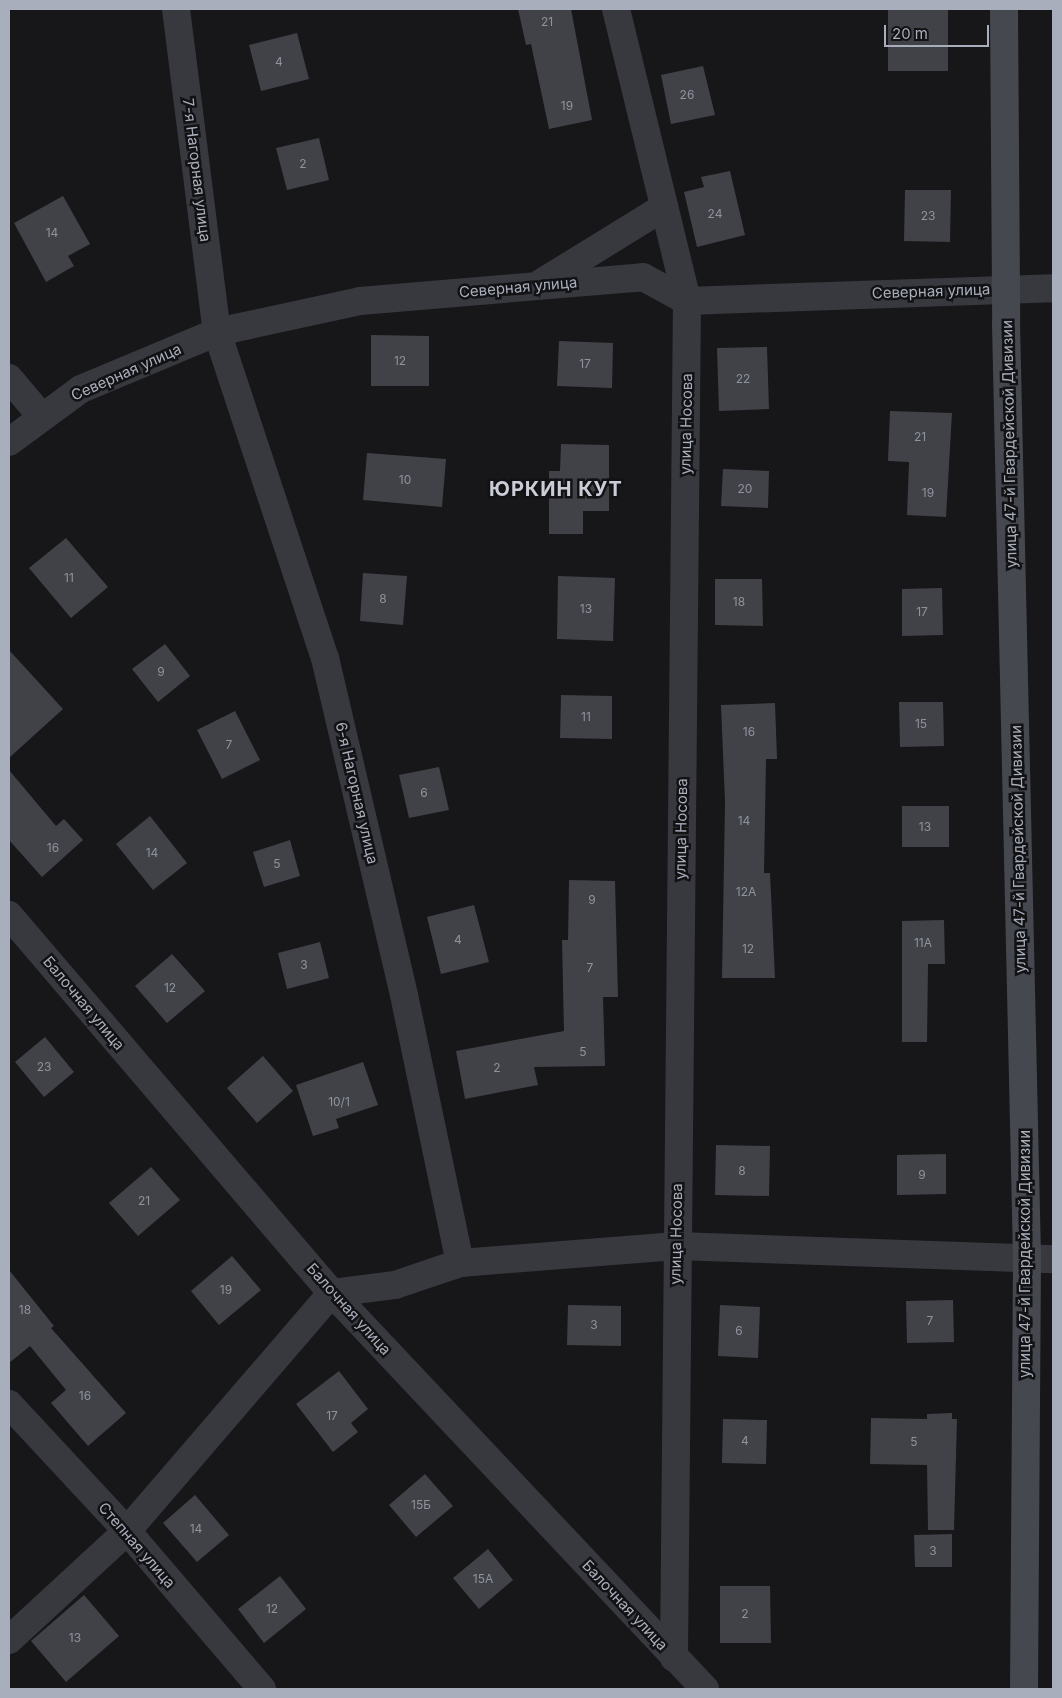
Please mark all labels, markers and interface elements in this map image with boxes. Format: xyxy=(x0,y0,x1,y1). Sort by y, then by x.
house number: 21 xyxy=(541,15,553,29)
scale bar xyxy=(887,15,992,47)
text: 20 m xyxy=(892,24,928,43)
house number: 4 xyxy=(275,55,283,69)
house number: 26 xyxy=(680,88,694,102)
street label: 7-я Нагорная улица xyxy=(179,97,215,243)
house number: 19 xyxy=(561,99,573,113)
house number: 2 xyxy=(299,157,307,171)
house number: 24 xyxy=(708,207,722,221)
house number: 23 xyxy=(921,209,935,223)
house number: 14 xyxy=(46,226,58,240)
street label: Северная улица xyxy=(458,273,578,301)
street label: Северная улица xyxy=(871,280,991,302)
street label: улица 47-й Гвардейской Дивизии xyxy=(998,320,1020,568)
street label: Северная улица xyxy=(68,340,184,404)
house number: 12 xyxy=(394,354,406,368)
house number: 17 xyxy=(579,357,591,371)
house number: 22 xyxy=(736,372,750,386)
street label: улица Носова xyxy=(676,373,696,475)
house number: 21 xyxy=(914,430,926,444)
house number: 10 xyxy=(399,473,411,487)
district label: ЮРКИН КУТ xyxy=(488,477,624,501)
house number: 20 xyxy=(738,482,752,496)
house number: 19 xyxy=(922,486,934,500)
house number: 11 xyxy=(64,571,74,585)
house number: 8 xyxy=(379,592,387,606)
house number: 18 xyxy=(733,595,745,609)
house number: 13 xyxy=(580,602,592,616)
house number: 17 xyxy=(916,605,928,619)
house number: 9 xyxy=(157,665,165,679)
house number: 11 xyxy=(581,710,591,724)
house number: 15 xyxy=(915,717,927,731)
street label: 6-я Нагорная улица xyxy=(332,720,382,866)
house number: 16 xyxy=(743,725,755,739)
street label: улица 47-й Гвардейской Дивизии xyxy=(1007,725,1029,973)
house number: 7 xyxy=(226,738,232,752)
street label: улица Носова xyxy=(671,778,691,880)
house number: 6 xyxy=(420,786,428,800)
house number: 14 xyxy=(738,814,750,828)
house number: 13 xyxy=(919,820,931,834)
house number: 16 xyxy=(47,841,59,855)
house number: 14 xyxy=(146,846,158,860)
house number: 5 xyxy=(273,857,281,871)
house number: 12А xyxy=(736,885,756,899)
house number: 9 xyxy=(588,893,596,907)
house number: 4 xyxy=(454,933,462,947)
house number: 11А xyxy=(914,936,932,950)
house number: 12 xyxy=(742,942,754,956)
street label: Балочная улица xyxy=(40,952,128,1054)
house number: 3 xyxy=(300,958,308,972)
house number: 7 xyxy=(587,961,593,975)
house number: 12 xyxy=(164,981,176,995)
house number: 5 xyxy=(579,1045,587,1059)
house number: 23 xyxy=(37,1060,51,1074)
house number: 2 xyxy=(493,1061,501,1075)
house number: 10/1 xyxy=(328,1095,350,1109)
street label: улица 47-й Гвардейской Дивизии xyxy=(1016,1130,1034,1378)
house number: 8 xyxy=(738,1164,746,1178)
house number: 9 xyxy=(918,1168,926,1182)
street label: улица Носова xyxy=(666,1183,686,1285)
house number: 21 xyxy=(138,1194,150,1208)
street label: Балочная улица xyxy=(303,1260,395,1358)
house number: 19 xyxy=(220,1283,232,1297)
house number: 18 xyxy=(19,1303,31,1317)
house number: 7 xyxy=(927,1314,933,1328)
house number: 3 xyxy=(590,1318,598,1332)
house number: 6 xyxy=(735,1324,743,1338)
house number: 16 xyxy=(79,1389,91,1403)
house number: 17 xyxy=(326,1409,338,1423)
house number: 4 xyxy=(741,1434,749,1448)
house number: 5 xyxy=(910,1435,918,1449)
street label: Степная улица xyxy=(95,1498,179,1592)
house number: 15Б xyxy=(411,1498,431,1512)
house number: 14 xyxy=(190,1522,202,1536)
house number: 3 xyxy=(929,1544,937,1558)
street label: Балочная улица xyxy=(579,1556,671,1654)
house number: 15А xyxy=(473,1572,493,1586)
house number: 12 xyxy=(266,1602,278,1616)
house number: 2 xyxy=(741,1607,749,1621)
house number: 13 xyxy=(69,1631,81,1645)

